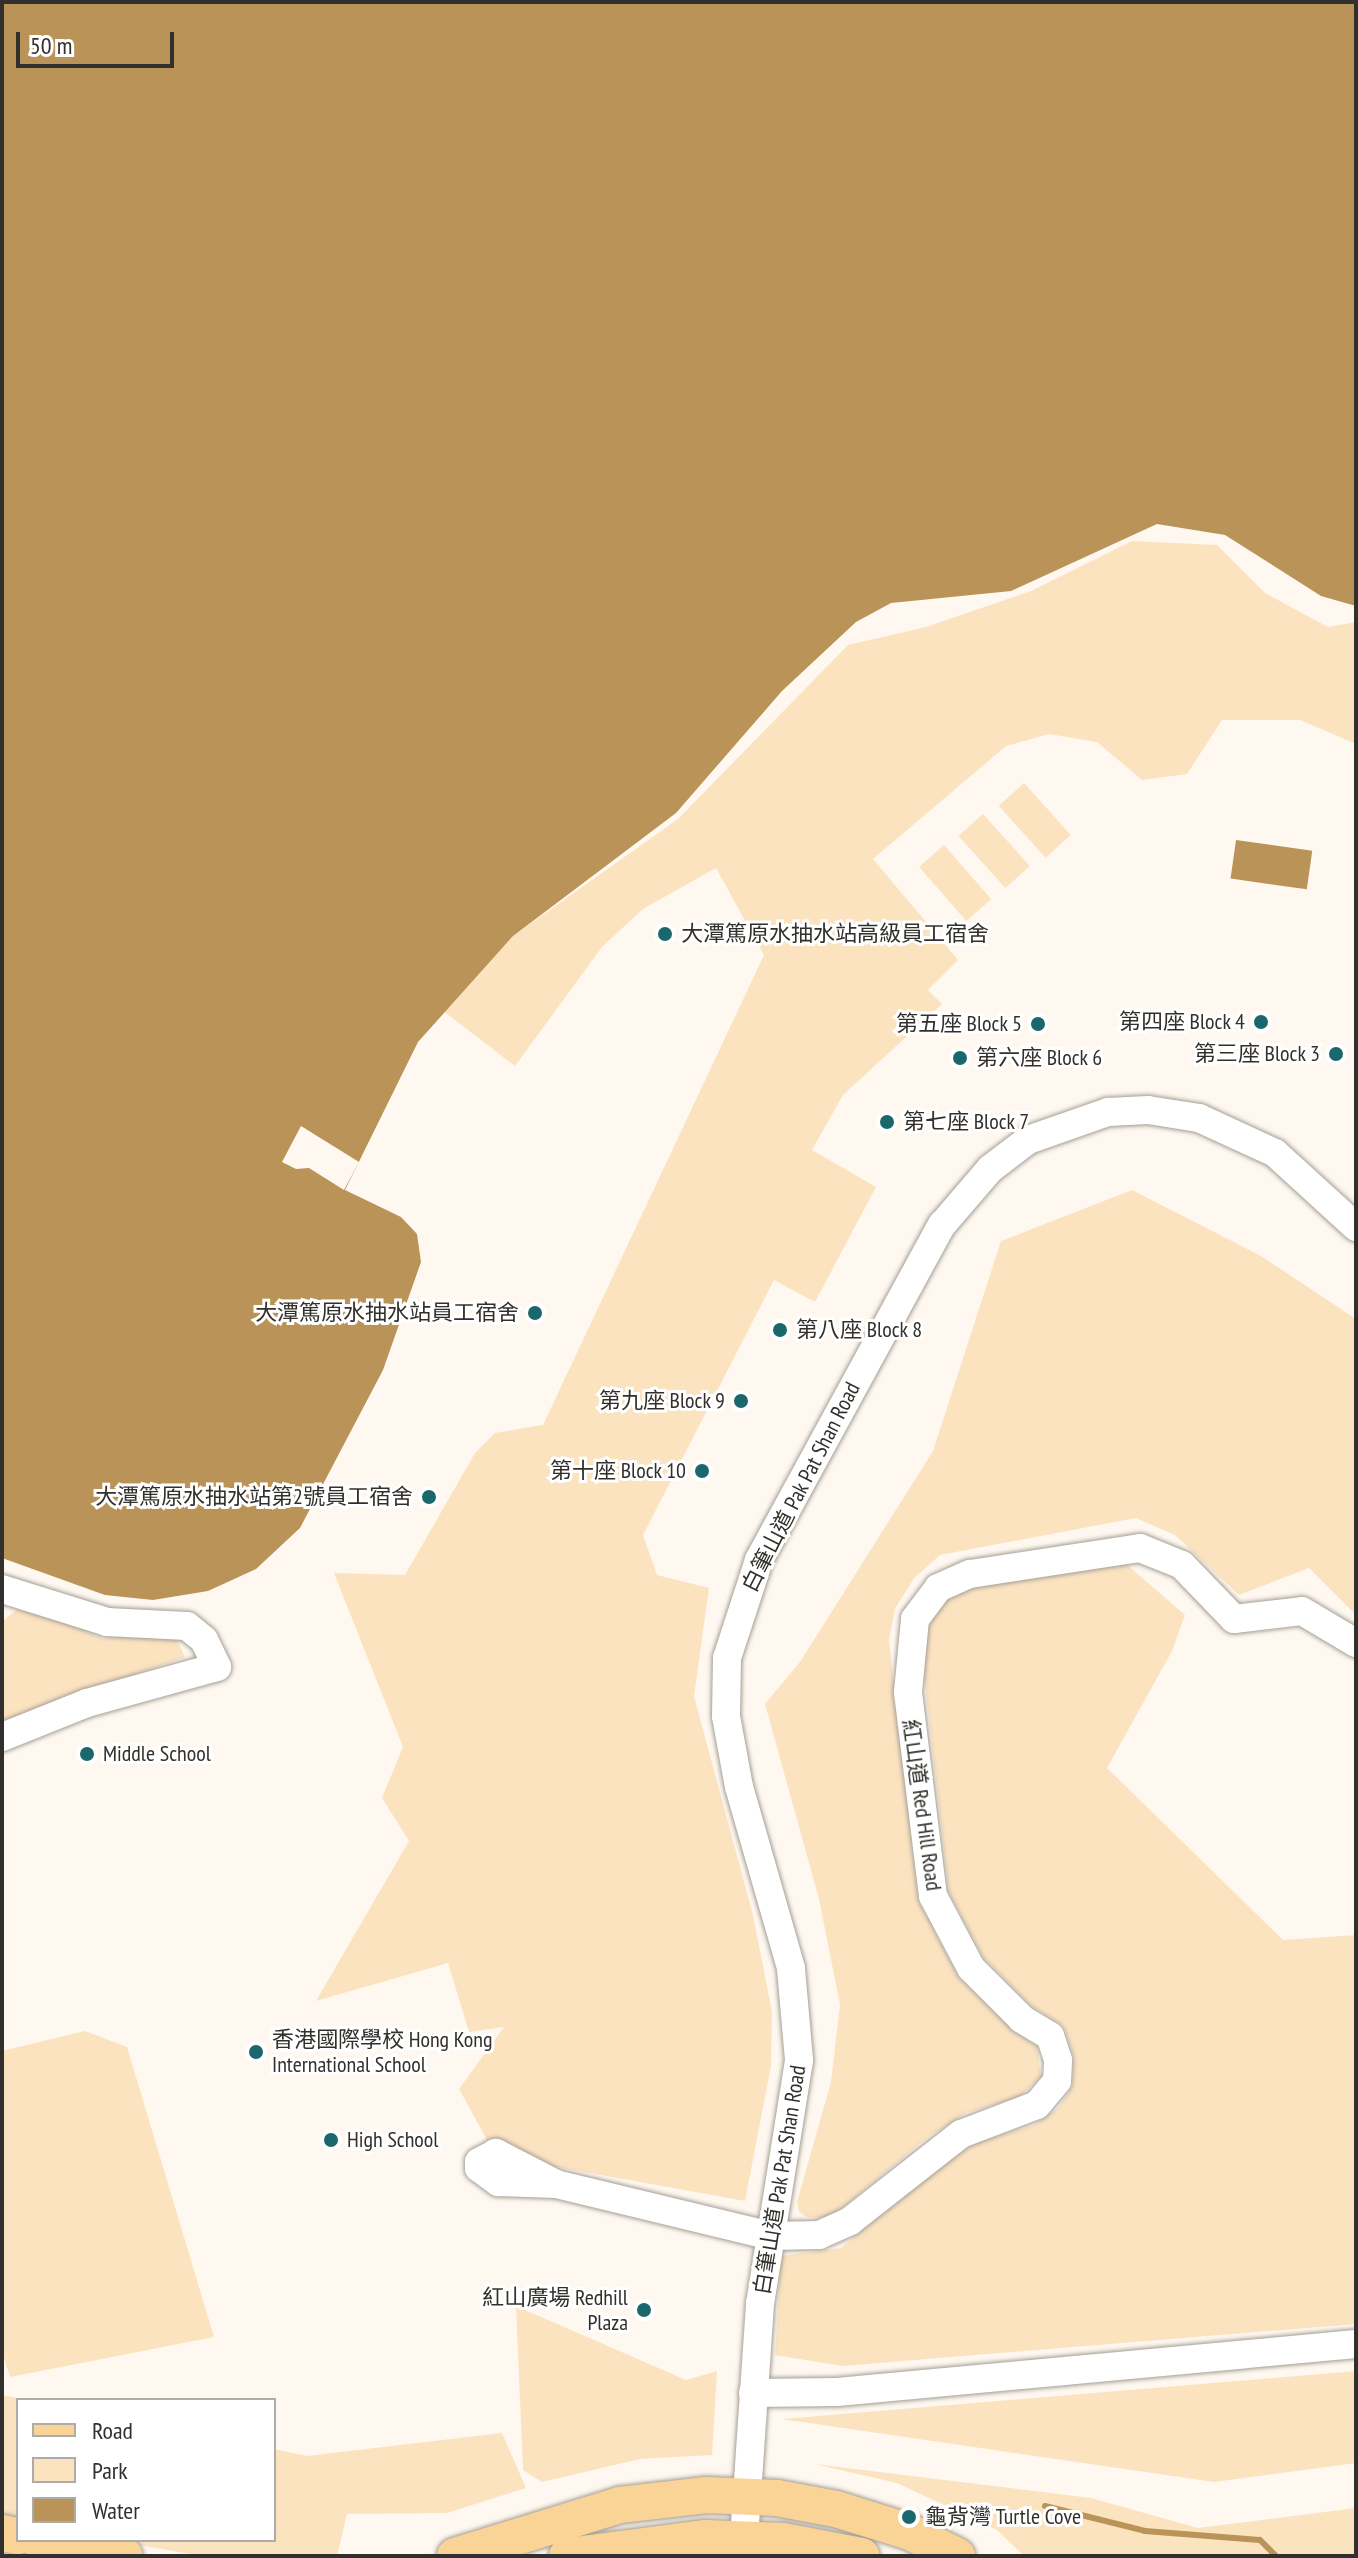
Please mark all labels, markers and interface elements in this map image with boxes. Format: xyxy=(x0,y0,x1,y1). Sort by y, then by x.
scale bar xyxy=(20,16,178,66)
text: 50 m xyxy=(30,30,72,61)
place label: 大潭篤原水抽水站高級員工宿舍 xyxy=(681,921,989,947)
marker: 大潭篤原水抽水站高級員工宿舍 xyxy=(656,925,674,943)
place label: 第四座 Block 4 xyxy=(1118,1009,1245,1035)
place label: 第五座 Block 5 xyxy=(895,1011,1022,1037)
marker: 第四座 Block 4 xyxy=(1252,1013,1270,1031)
marker: 第五座 Block 5 xyxy=(1029,1015,1047,1033)
place label: 第三座 Block 3 xyxy=(1193,1041,1320,1067)
place label: 第六座 Block 6 xyxy=(976,1045,1103,1071)
marker: 第三座 Block 3 xyxy=(1327,1045,1345,1063)
marker: 第六座 Block 6 xyxy=(951,1049,969,1067)
place label: 第七座 Block 7 xyxy=(903,1109,1030,1135)
marker: 第七座 Block 7 xyxy=(878,1113,896,1131)
place label: 大潭篤原水抽水站員工宿舍 xyxy=(255,1300,519,1326)
marker: 大潭篤原水抽水站員工宿舍 xyxy=(526,1304,544,1322)
place label: 第八座 Block 8 xyxy=(796,1317,923,1343)
marker: 第八座 Block 8 xyxy=(771,1321,789,1339)
street label: 白筆山道 Pak Pat Shan Road xyxy=(736,1377,866,1597)
place label: 第九座 Block 9 xyxy=(598,1388,725,1414)
marker: 第九座 Block 9 xyxy=(732,1392,750,1410)
place label: 第十座 Block 10 xyxy=(550,1458,686,1484)
marker: 第十座 Block 10 xyxy=(693,1462,711,1480)
place label: 大潭篤原水抽水站第2號員工宿舍 xyxy=(95,1484,413,1510)
marker: 大潭篤原水抽水站第2號員工宿舍 xyxy=(420,1488,438,1506)
street label: 紅山道 Red Hill Road xyxy=(897,1718,947,1892)
place label: Middle School xyxy=(103,1741,211,1767)
marker: Middle School xyxy=(78,1745,96,1763)
place label: 香港國際學校 Hong Kong International School xyxy=(272,2026,492,2078)
marker: 香港國際學校 Hong Kong International School xyxy=(247,2043,265,2061)
street label: 白筆山道 Pak Pat Shan Road xyxy=(749,2063,811,2297)
place label: High School xyxy=(347,2127,438,2153)
marker: High School xyxy=(322,2131,340,2149)
place label: 紅山廣場 Redhill Plaza xyxy=(482,2284,628,2336)
marker: 紅山廣場 Redhill Plaza xyxy=(635,2301,653,2319)
legend xyxy=(16,2398,276,2542)
text: Road xyxy=(92,2415,133,2446)
text: Park xyxy=(92,2455,128,2486)
text: Water xyxy=(92,2495,140,2526)
place label: 龜背灣 Turtle Cove xyxy=(925,2504,1081,2530)
marker: 龜背灣 Turtle Cove xyxy=(900,2508,918,2526)

